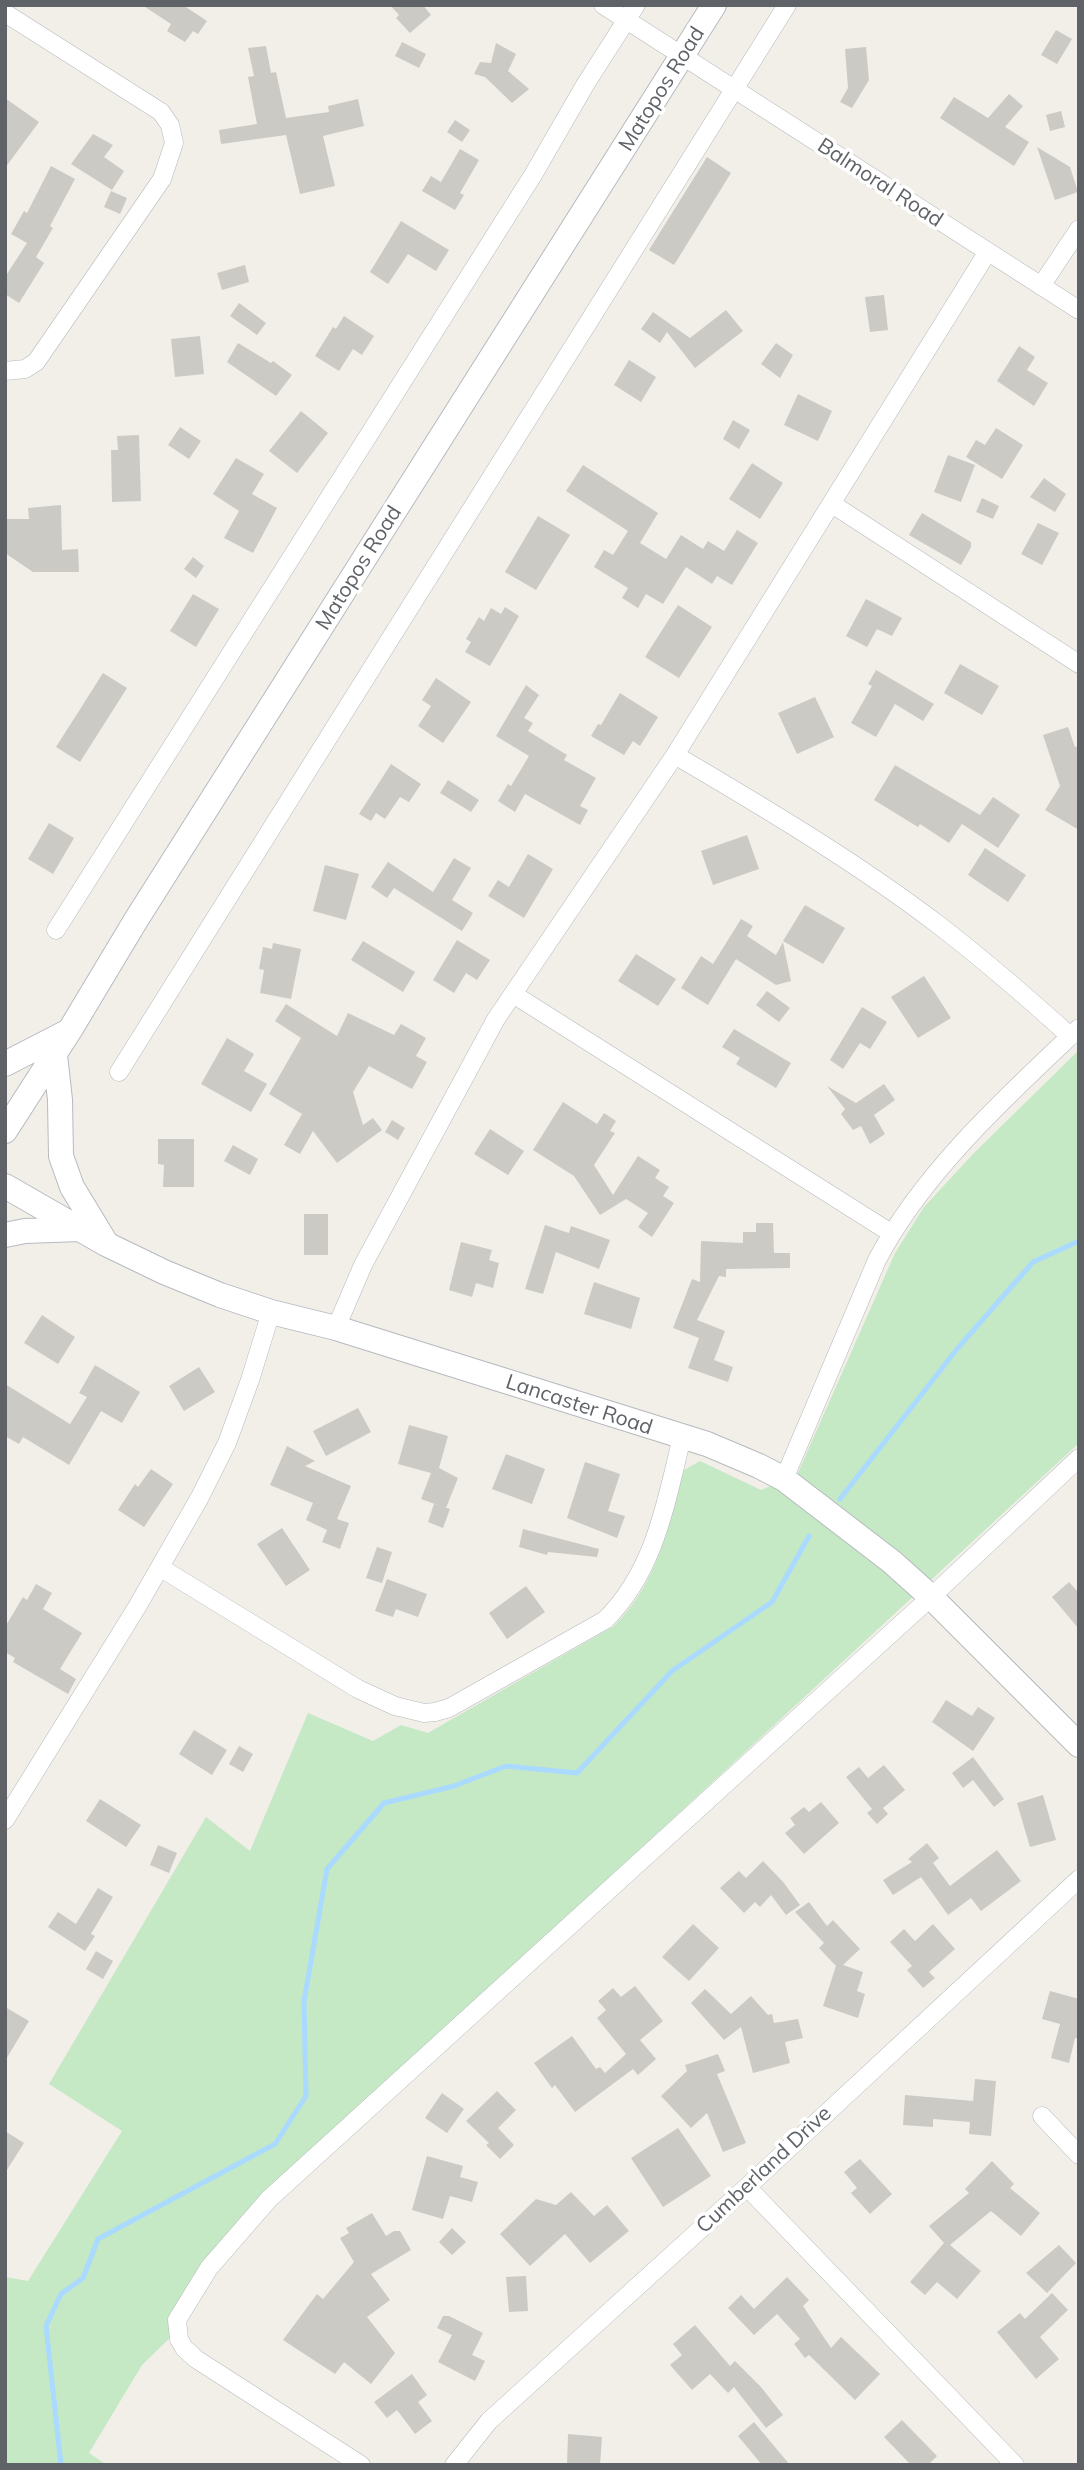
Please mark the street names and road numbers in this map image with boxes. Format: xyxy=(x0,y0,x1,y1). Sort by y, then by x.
street label: Matopos Road xyxy=(614,22,710,156)
street label: Balmoral Road xyxy=(813,133,947,233)
street label: Matopos Road xyxy=(311,501,407,635)
street label: Lancaster Road xyxy=(502,1369,656,1441)
street label: Cumberland Drive xyxy=(691,2101,837,2239)

